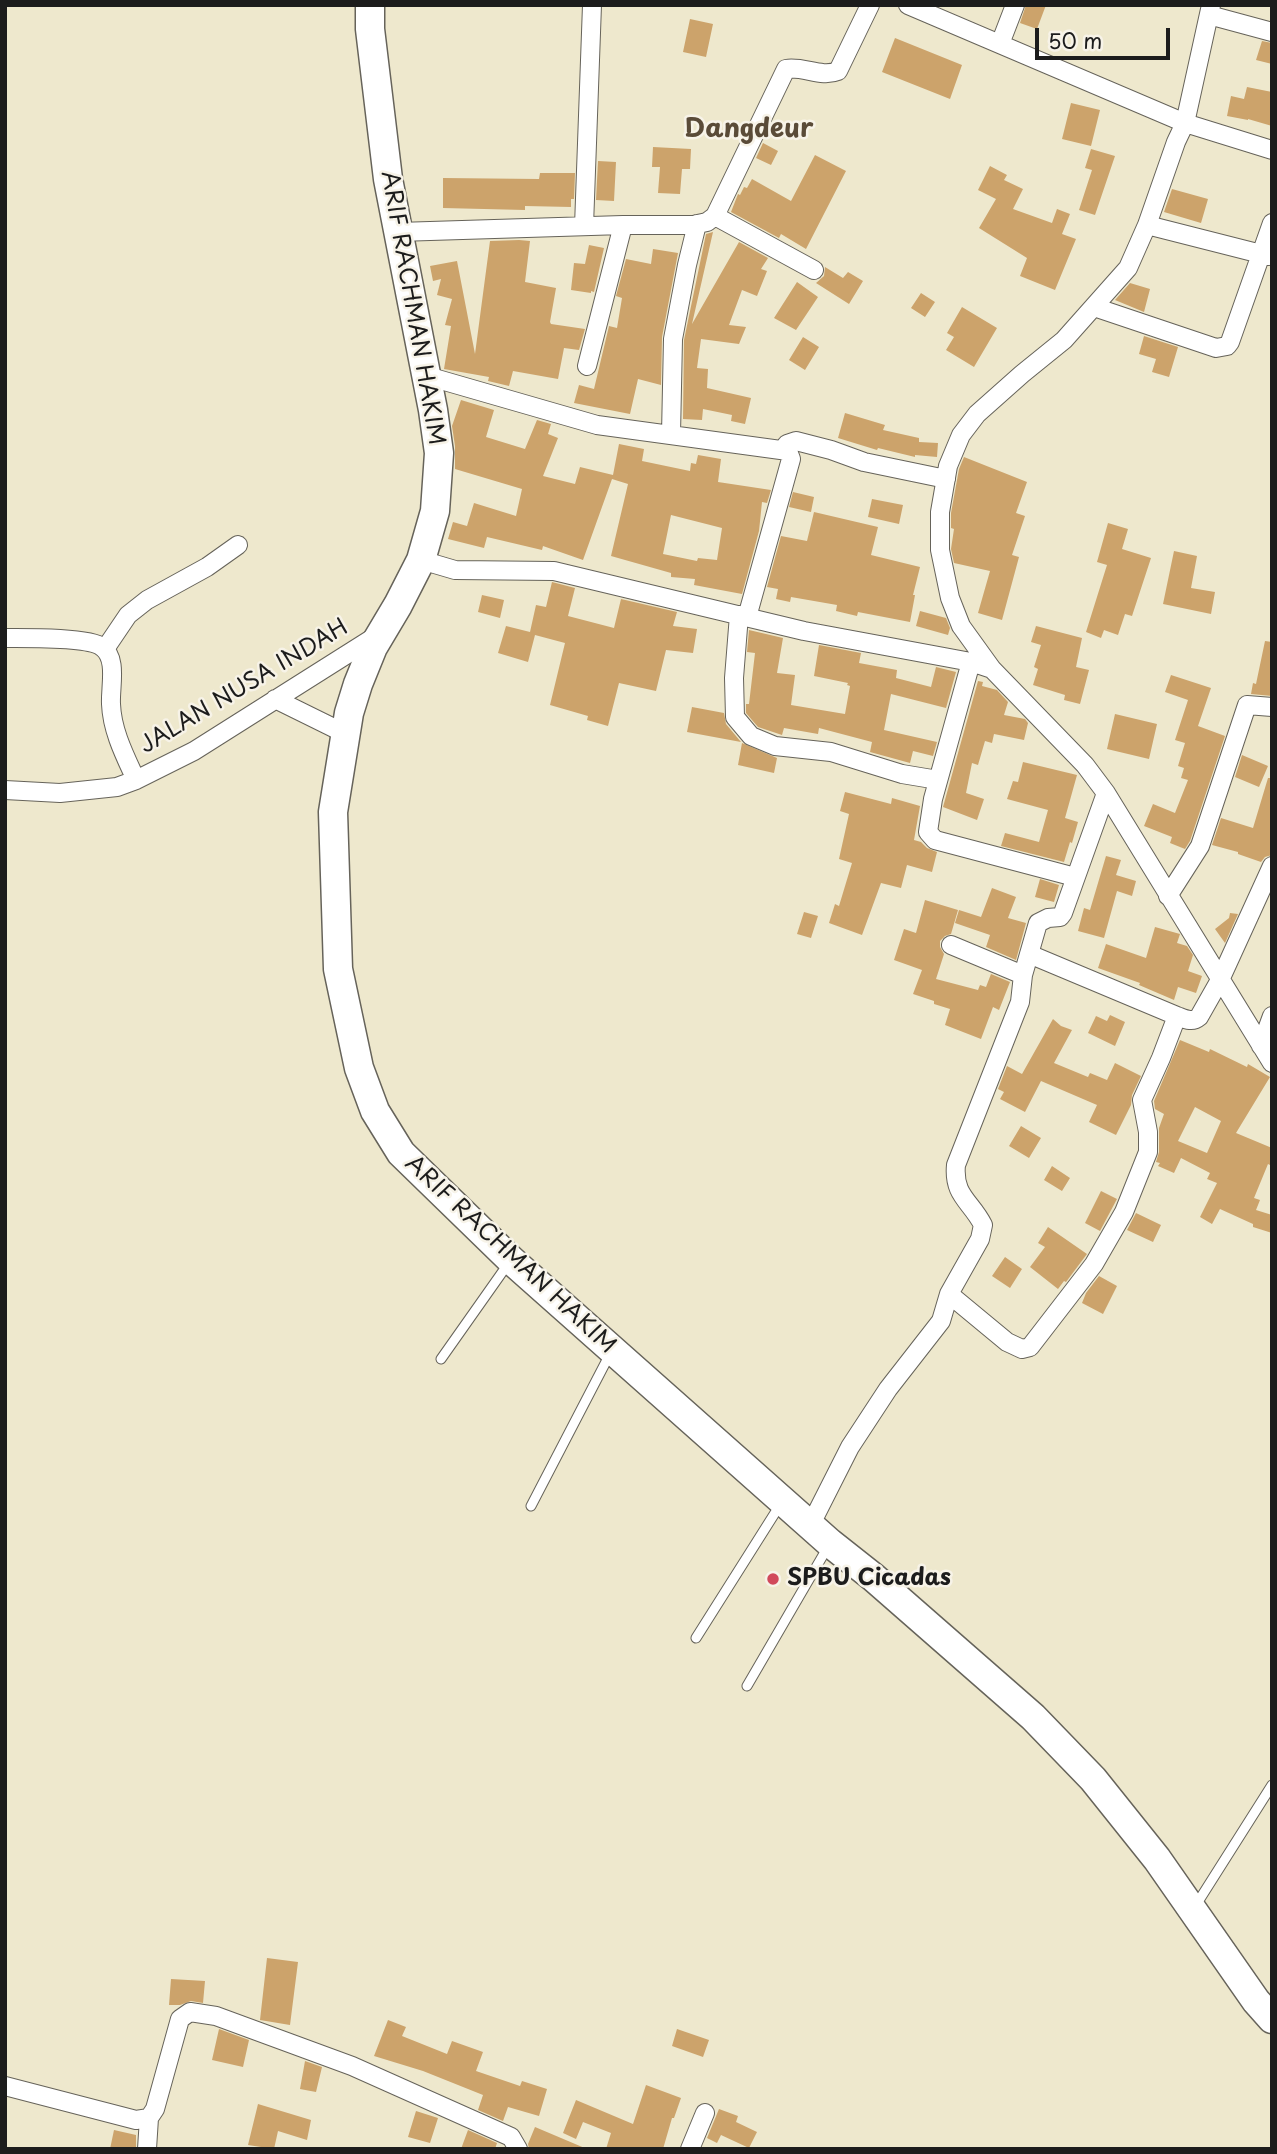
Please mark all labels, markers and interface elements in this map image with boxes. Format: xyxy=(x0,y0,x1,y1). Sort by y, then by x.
scale bar xyxy=(1039,14,1174,58)
text: 50 m xyxy=(1048,24,1102,56)
district label: Dangdeur xyxy=(685,114,813,146)
street label: ARIF RACHMAN HAKIM xyxy=(374,169,450,447)
street label: JALAN NUSA INDAH xyxy=(135,614,353,760)
street label: ARIF RACHMAN HAKIM xyxy=(399,1150,621,1360)
place label: SPBU Cicadas xyxy=(787,1565,951,1593)
marker: SPBU Cicadas xyxy=(765,1571,781,1587)

